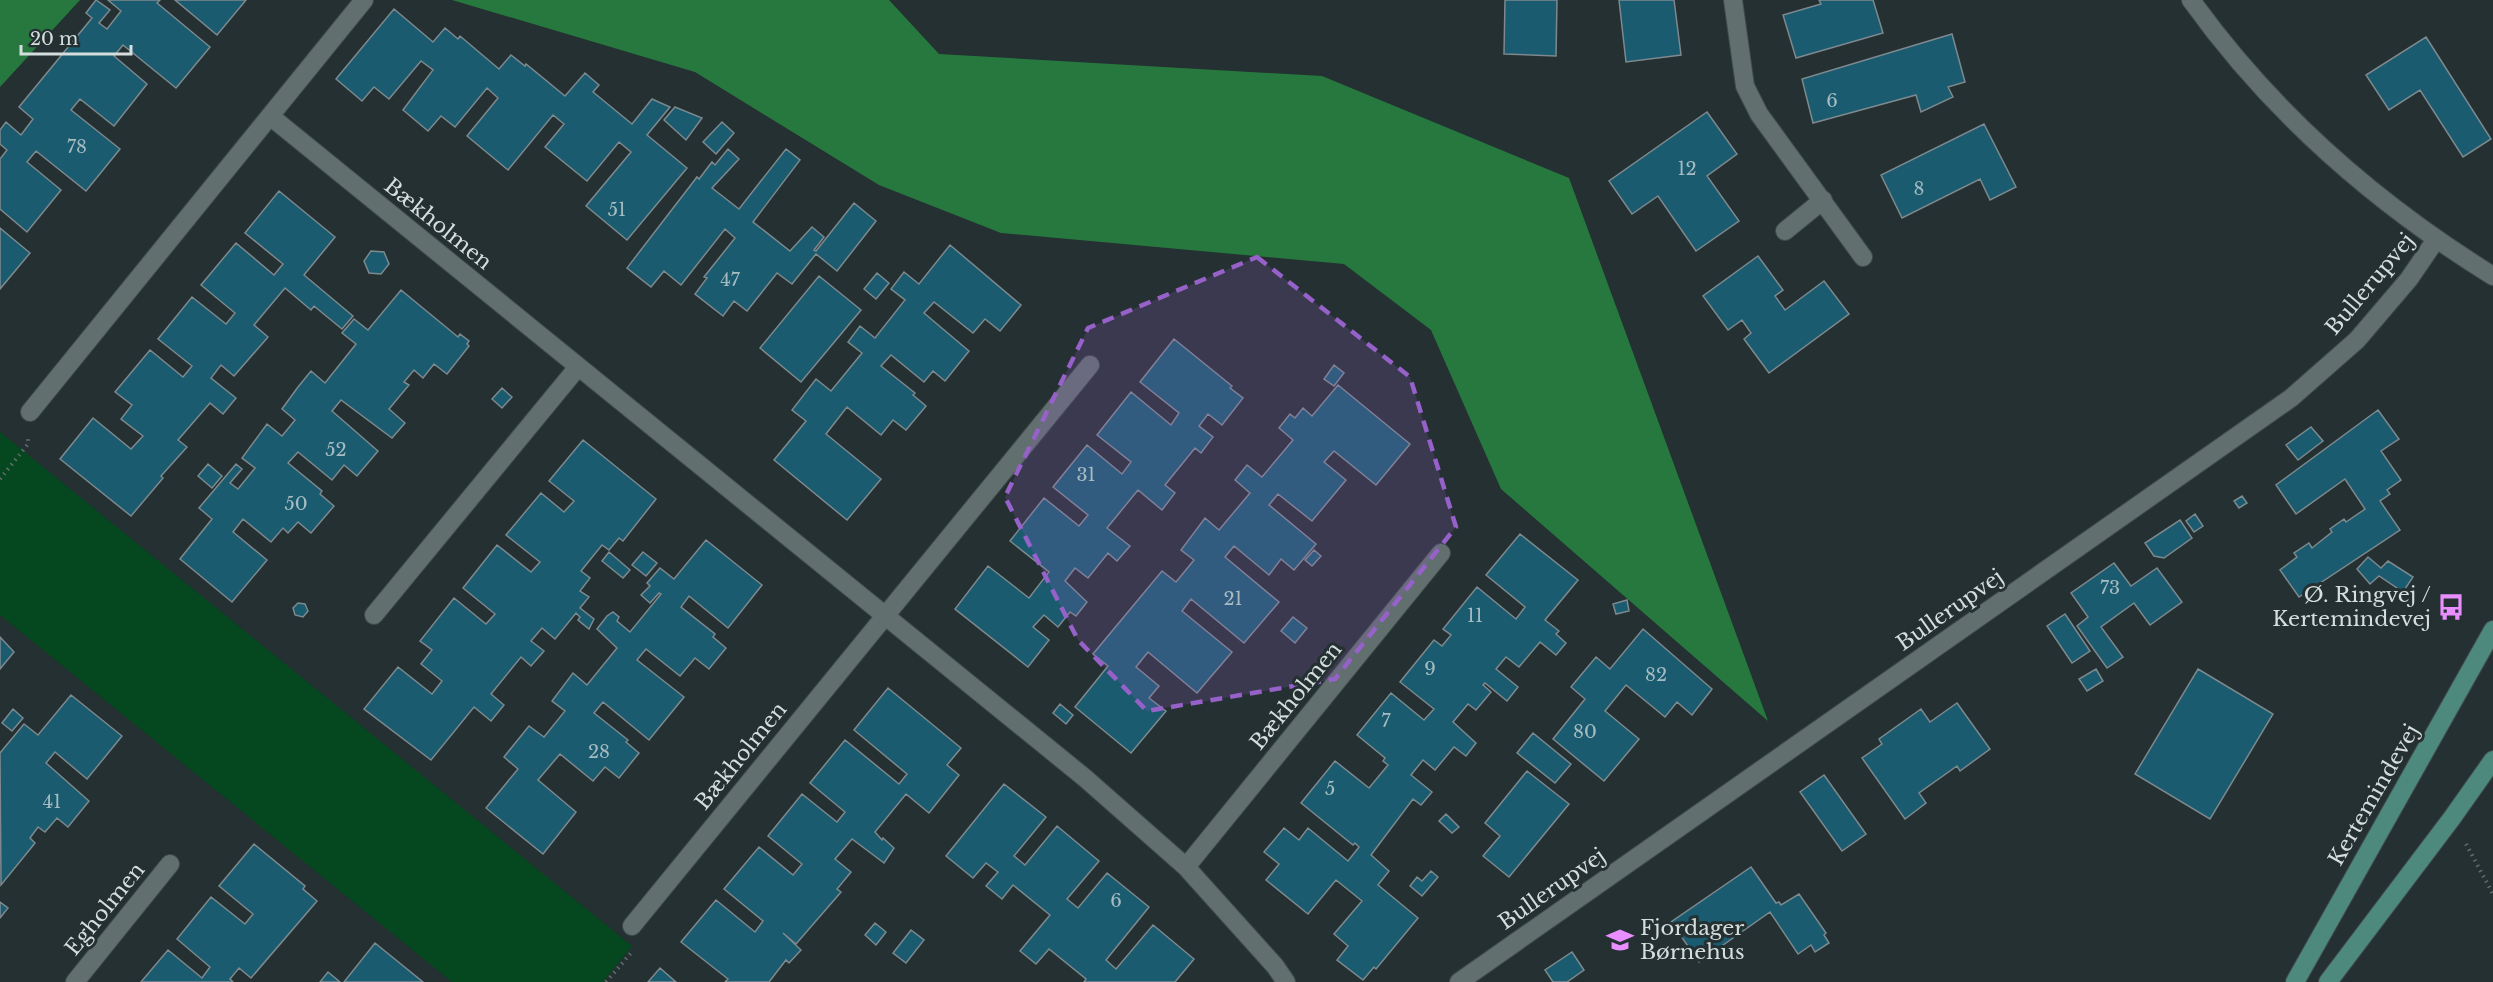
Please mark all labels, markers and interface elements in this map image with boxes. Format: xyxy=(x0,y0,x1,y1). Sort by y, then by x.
scale bar xyxy=(21,18,130,56)
text: 20 m xyxy=(30,28,78,50)
house number: 6 xyxy=(1826,90,1838,112)
house number: 78 xyxy=(67,136,87,158)
house number: 12 xyxy=(1677,158,1697,180)
street label: Bækholmen xyxy=(379,173,497,275)
house number: 8 xyxy=(1914,178,1924,200)
house number: 51 xyxy=(608,199,626,221)
street label: Bullerupvej xyxy=(2320,228,2420,340)
house number: 47 xyxy=(720,269,741,291)
house number: 52 xyxy=(325,439,347,461)
house number: 31 xyxy=(1076,464,1096,486)
house number: 50 xyxy=(284,493,308,515)
street label: Bullerupvej xyxy=(1892,564,2008,656)
house number: 73 xyxy=(2100,577,2120,599)
place label: Ø. Ringvej / Kertemindevej xyxy=(2272,582,2431,632)
house number: 21 xyxy=(1223,588,1243,610)
bus stop icon: Ø. Ringvej / Kertemindevej xyxy=(2436,592,2466,622)
house number: 11 xyxy=(1467,605,1483,627)
street label: Bækholmen xyxy=(1245,637,1347,755)
house number: 9 xyxy=(1424,658,1436,680)
house number: 82 xyxy=(1645,664,1667,686)
street label: Bækholmen xyxy=(690,697,792,815)
house number: 7 xyxy=(1381,710,1391,732)
street label: Kertemindevej xyxy=(2323,720,2425,870)
house number: 80 xyxy=(1573,721,1597,743)
house number: 28 xyxy=(588,741,610,763)
house number: 5 xyxy=(1325,778,1335,800)
house number: 41 xyxy=(43,791,61,813)
street label: Bullerupvej xyxy=(1494,843,1610,935)
street label: Egholmen xyxy=(60,857,150,961)
house number: 6 xyxy=(1110,890,1122,912)
place label: Fjordager Børnehus xyxy=(1640,915,1744,965)
school or university icon: Fjordager Børnehus xyxy=(1605,925,1635,955)

